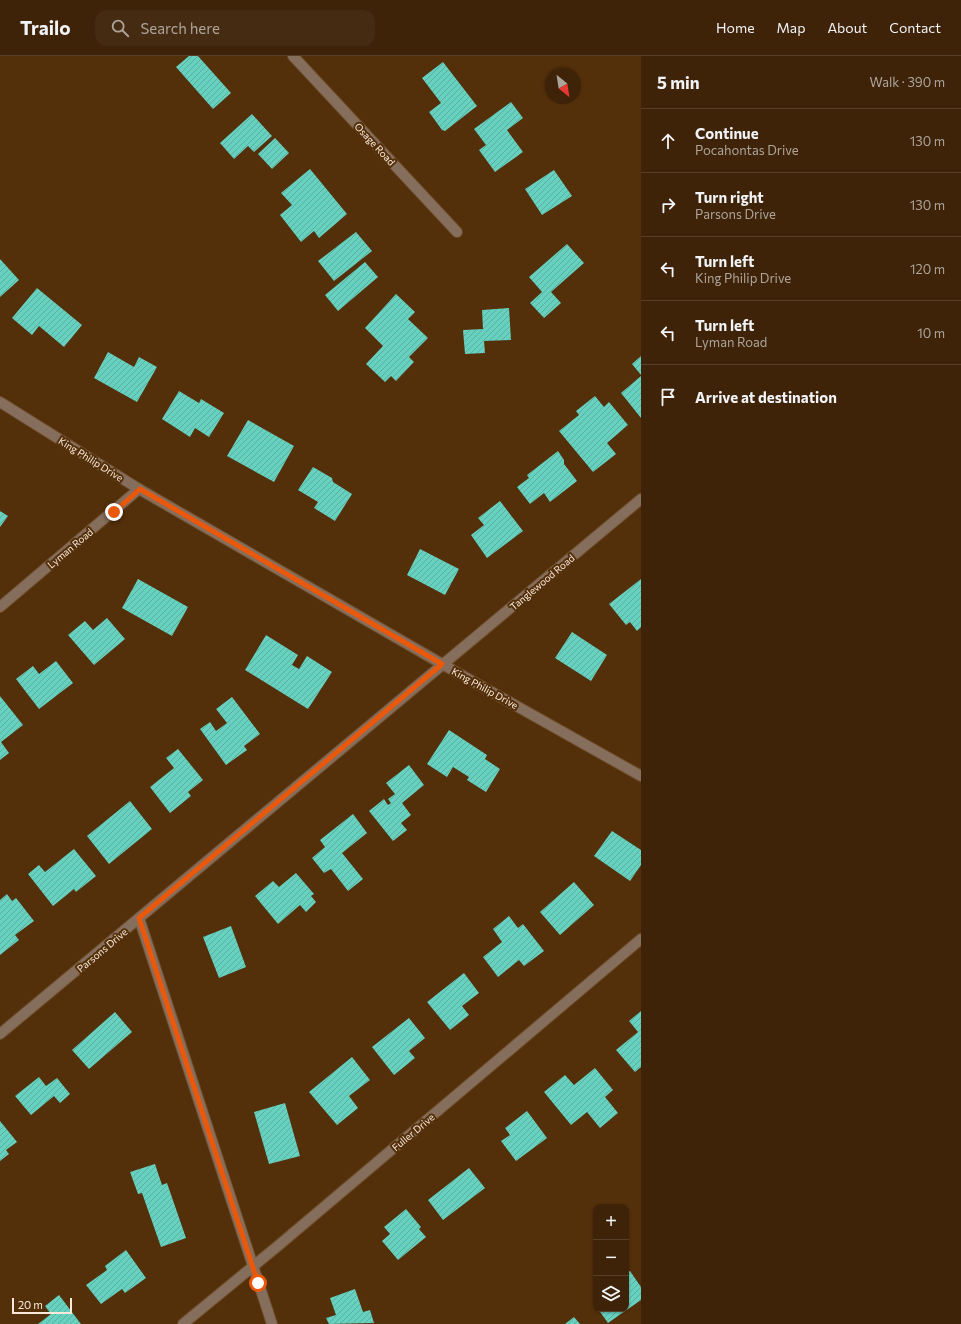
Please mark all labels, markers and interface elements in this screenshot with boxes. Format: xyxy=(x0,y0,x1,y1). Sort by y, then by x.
search box xyxy=(95,10,375,46)
text: Trailo xyxy=(20,16,71,39)
icon: search xyxy=(109,17,131,39)
text: Search here xyxy=(141,19,220,37)
text: Home xyxy=(716,19,755,36)
text: Map xyxy=(777,19,805,36)
text: About xyxy=(827,19,867,36)
text: Contact xyxy=(889,19,941,36)
north arrow xyxy=(545,68,581,104)
text: 5 min xyxy=(657,72,700,93)
text: Walk · 390 m xyxy=(870,74,945,90)
street label: Osage Road xyxy=(352,120,398,168)
text: Continue xyxy=(695,124,759,142)
icon: ahead xyxy=(657,130,679,152)
text: 130 m xyxy=(910,133,945,149)
text: Pocahontas Drive xyxy=(695,142,799,158)
text: Turn right xyxy=(695,188,764,206)
icon: right xyxy=(657,194,679,216)
text: 130 m xyxy=(910,197,945,213)
text: Parsons Drive xyxy=(695,206,776,222)
text: Turn left xyxy=(695,252,754,270)
icon: left xyxy=(657,258,679,280)
text: 120 m xyxy=(910,261,945,277)
text: King Philip Drive xyxy=(695,270,791,286)
text: Turn left xyxy=(695,316,754,334)
icon: left xyxy=(657,322,679,344)
text: 10 m xyxy=(917,325,945,341)
text: Lyman Road xyxy=(695,334,767,350)
icon: arrive xyxy=(657,386,679,408)
text: Arrive at destination xyxy=(695,388,837,406)
street label: King Philip Drive xyxy=(56,434,126,484)
route end xyxy=(105,503,123,521)
street label: Lyman Road xyxy=(45,525,95,570)
street label: Tanglewood Road xyxy=(507,551,577,612)
street label: King Philip Drive xyxy=(450,665,520,711)
street label: Parsons Drive xyxy=(74,925,130,975)
street label: Fuller Drive xyxy=(389,1111,437,1153)
map controls xyxy=(593,1204,629,1312)
button: + xyxy=(593,1204,629,1240)
button: − xyxy=(593,1240,629,1276)
route start xyxy=(249,1274,267,1292)
button: layers xyxy=(593,1276,629,1312)
scale bar xyxy=(12,1296,72,1315)
text: 20 m xyxy=(18,1298,43,1311)

